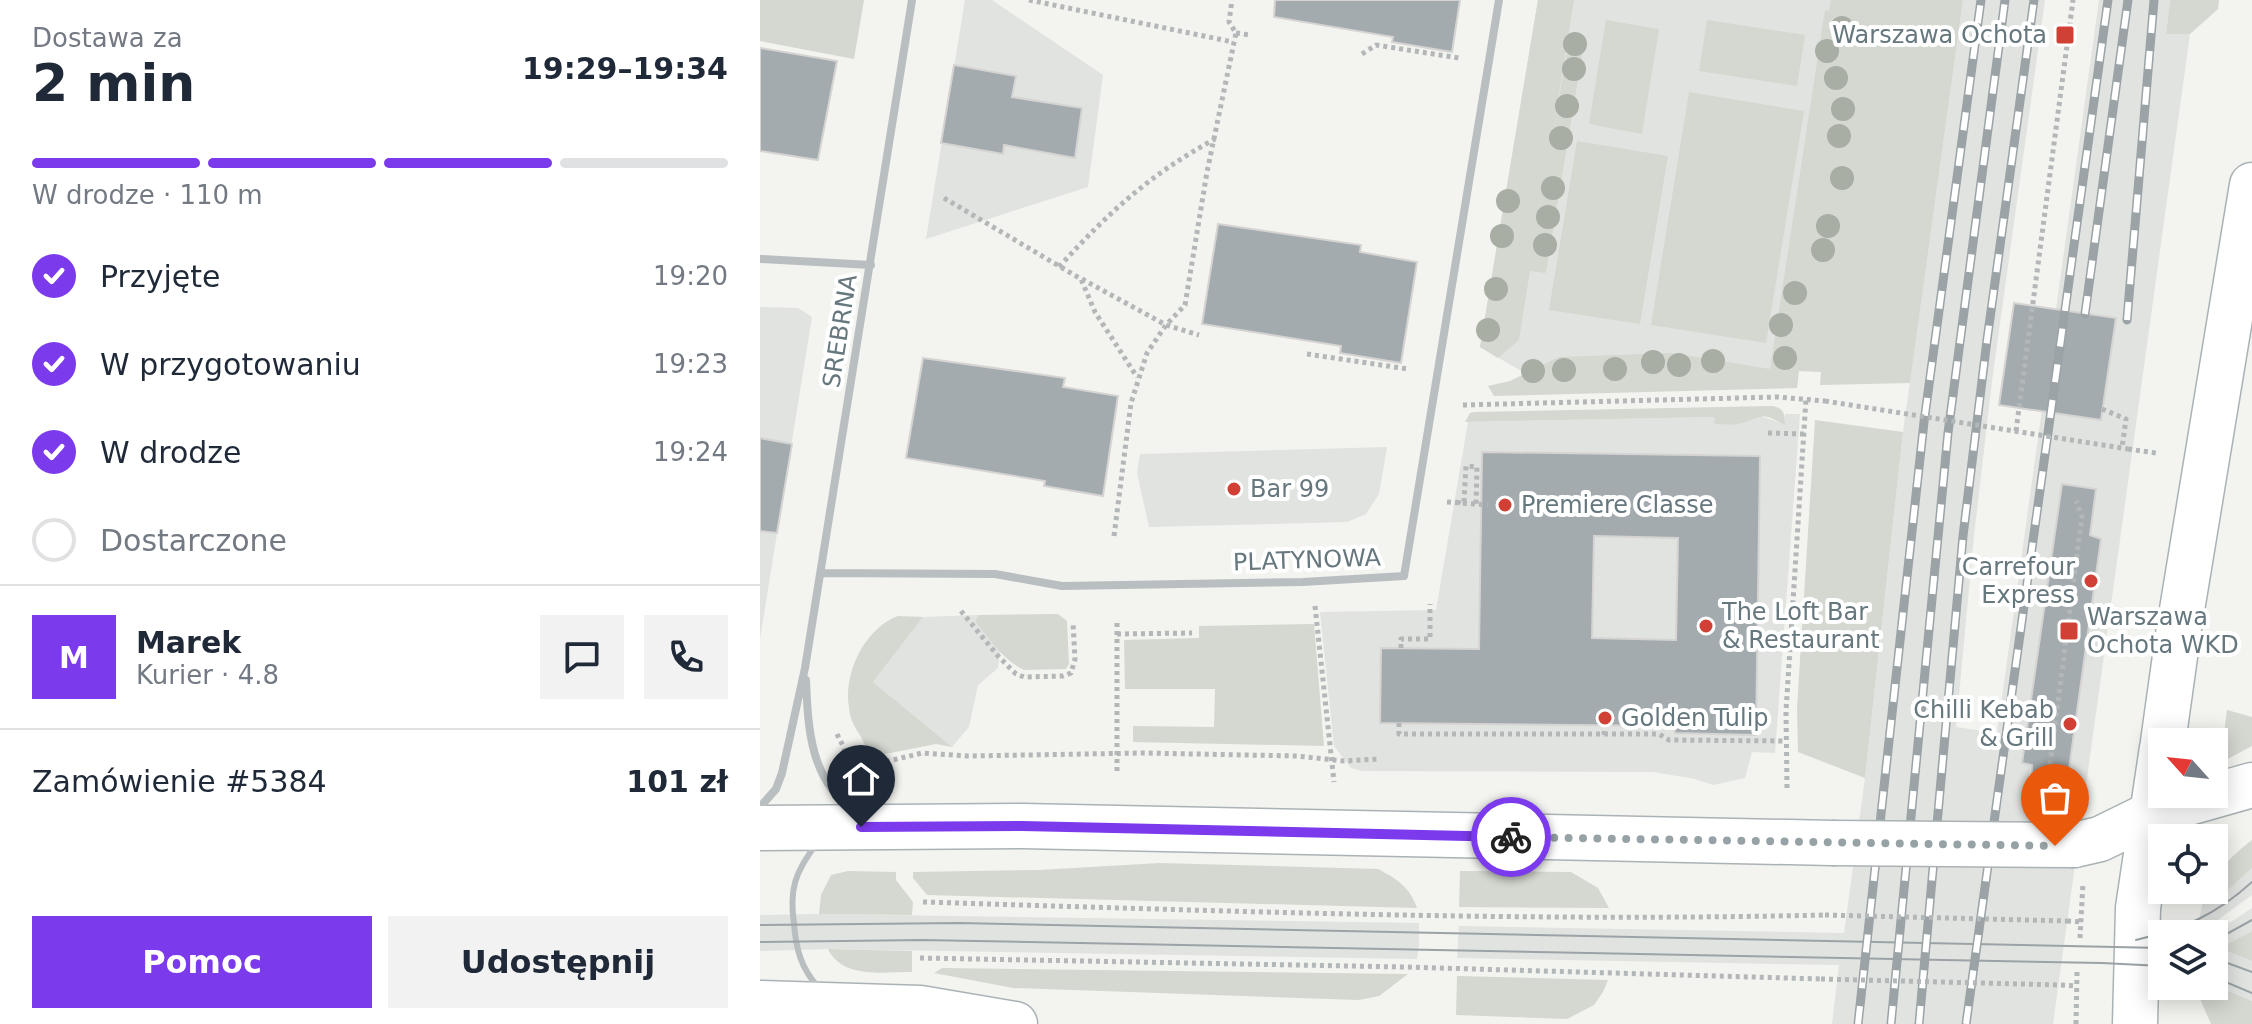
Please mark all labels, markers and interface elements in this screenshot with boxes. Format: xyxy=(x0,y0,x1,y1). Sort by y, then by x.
place label: Warszawa Ochota xyxy=(1832,21,2047,49)
text: Dostawa za xyxy=(32,23,183,53)
marker: Warszawa Ochota xyxy=(2054,24,2076,46)
text: 19:29–19:34 xyxy=(522,51,728,86)
text: 2 min xyxy=(32,53,195,113)
text: W drodze · 110 m xyxy=(32,180,263,210)
icon: check xyxy=(32,254,76,298)
text: Przyjęte xyxy=(100,259,220,294)
text: 19:20 xyxy=(653,261,728,291)
street label: SREBRNA xyxy=(817,272,863,390)
icon: check xyxy=(32,342,76,386)
text: W przygotowaniu xyxy=(100,347,361,382)
text: 19:23 xyxy=(653,349,728,379)
icon: check xyxy=(32,430,76,474)
text: W drodze xyxy=(100,435,242,470)
text: 19:24 xyxy=(653,437,728,467)
place label: Bar 99 xyxy=(1250,475,1329,503)
marker: Bar 99 xyxy=(1225,480,1243,498)
place label: Premiere Classe xyxy=(1521,491,1714,519)
marker: Premiere Classe xyxy=(1496,496,1514,514)
text: Dostarczone xyxy=(100,523,287,558)
street label: PLATYNOWA xyxy=(1233,543,1382,577)
place label: Carrefour Express xyxy=(1962,553,2075,609)
marker: Carrefour Express xyxy=(2082,572,2100,590)
place label: The Loft Bar & Restaurant xyxy=(1721,598,1880,654)
place label: Warszawa Ochota WKD xyxy=(2087,603,2239,659)
button: chat xyxy=(540,615,624,699)
button: phone xyxy=(644,615,728,699)
marker: The Loft Bar & Restaurant xyxy=(1697,617,1715,635)
marker: Warszawa Ochota WKD xyxy=(2058,620,2080,642)
text: Marek xyxy=(136,625,241,660)
text: M xyxy=(59,640,89,675)
text: Kurier · 4.8 xyxy=(136,660,279,690)
place label: Chilli Kebab & Grill xyxy=(1913,696,2054,752)
place label: Golden Tulip xyxy=(1621,704,1769,732)
marker: Golden Tulip xyxy=(1596,709,1614,727)
marker: Chilli Kebab & Grill xyxy=(2061,715,2079,733)
north arrow xyxy=(2148,728,2228,808)
map controls xyxy=(2148,728,2228,1000)
pin xyxy=(827,745,895,827)
icon: home xyxy=(839,757,883,801)
text: Zamówienie #5384 xyxy=(32,764,327,799)
text: 101 zł xyxy=(626,764,728,799)
pin xyxy=(2021,764,2089,846)
icon: bag xyxy=(2033,776,2077,820)
courier xyxy=(1471,797,1551,877)
icon: bike xyxy=(1489,815,1533,859)
button: locate xyxy=(2148,824,2228,904)
button: Pomoc xyxy=(32,916,372,1008)
button: Udostępnij xyxy=(388,916,728,1008)
button: layers xyxy=(2148,920,2228,1000)

